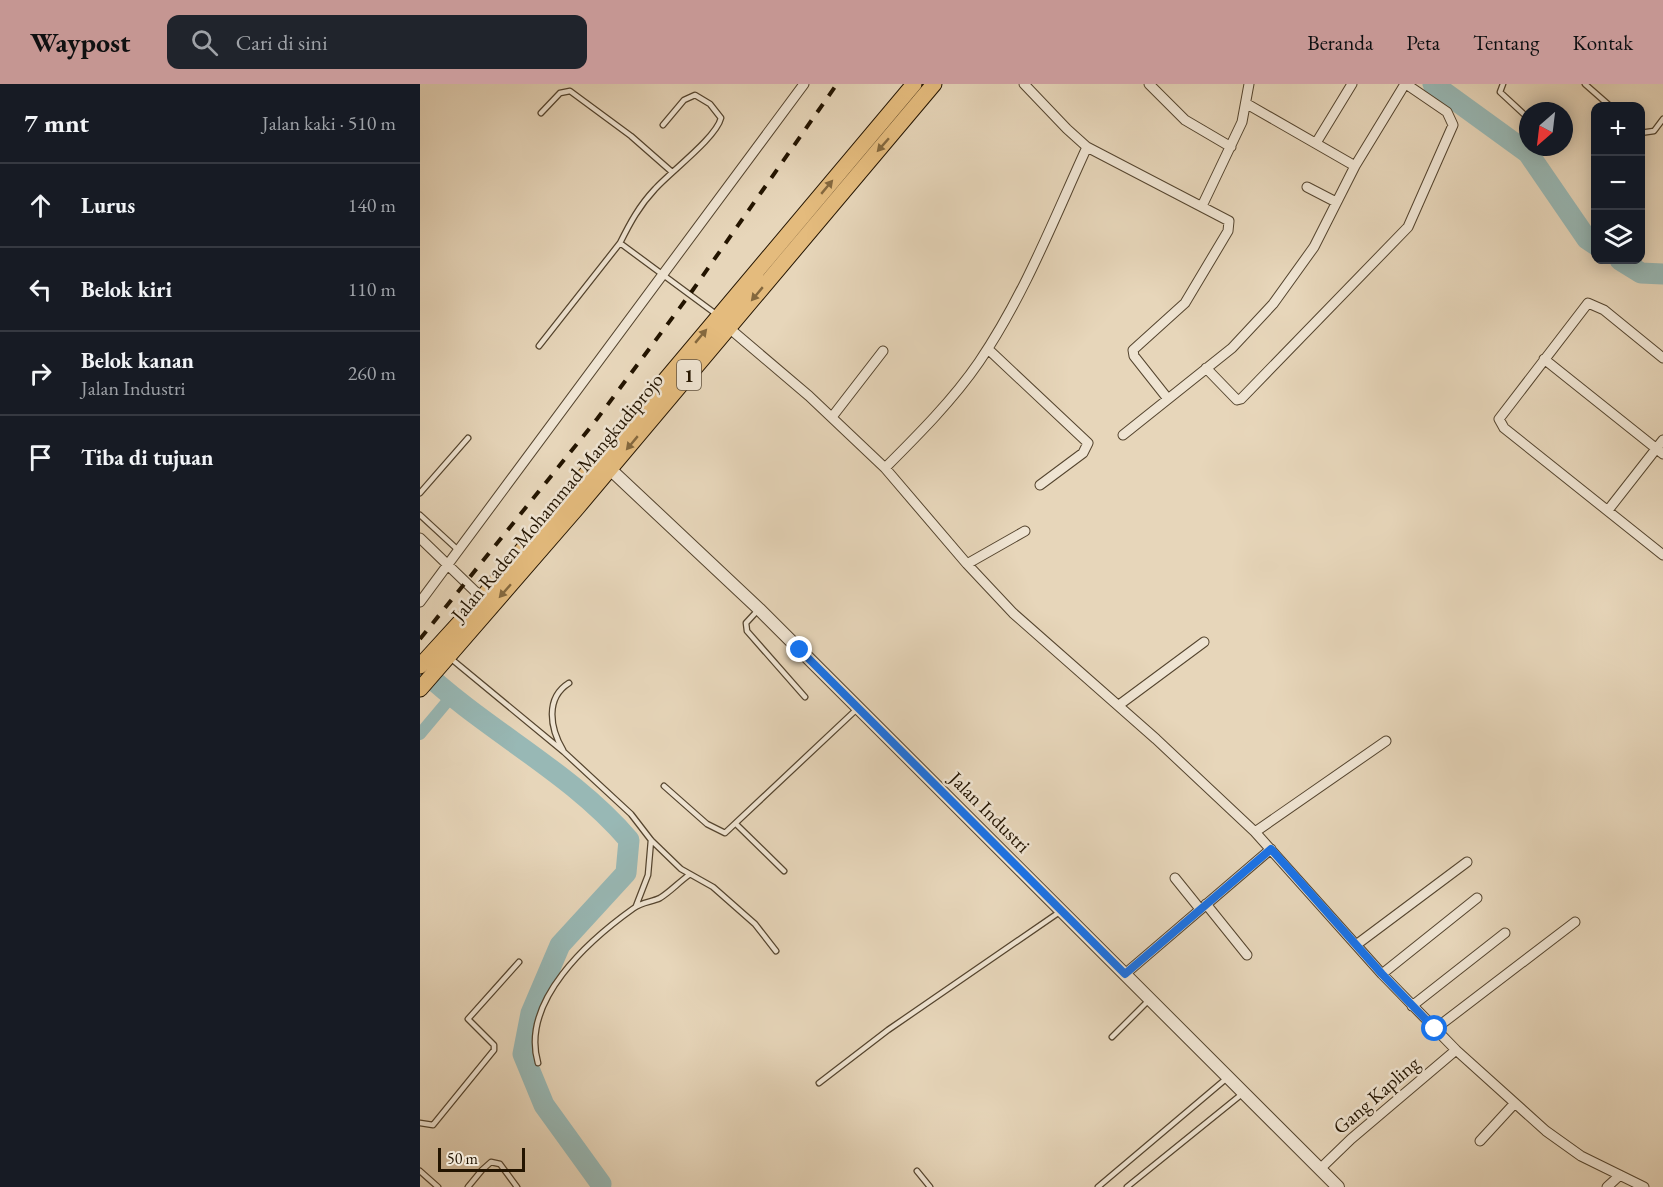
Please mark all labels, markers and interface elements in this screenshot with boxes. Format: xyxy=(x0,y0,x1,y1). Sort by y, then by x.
search box xyxy=(167,15,587,69)
text: Waypost xyxy=(30,24,131,60)
icon: search xyxy=(188,26,221,59)
text: Cari di sini xyxy=(236,28,328,57)
text: Beranda xyxy=(1307,29,1373,56)
text: Peta xyxy=(1406,29,1440,56)
text: Tentang xyxy=(1473,29,1539,56)
text: Kontak xyxy=(1572,29,1633,56)
north arrow xyxy=(1519,102,1573,156)
map controls xyxy=(1591,102,1645,264)
button: + xyxy=(1591,102,1645,156)
text: 7 mnt xyxy=(24,106,89,140)
text: Jalan kaki · 510 m xyxy=(262,110,396,136)
one-way arrow xyxy=(877,137,890,152)
button: − xyxy=(1591,156,1645,210)
one-way arrow xyxy=(820,179,833,195)
icon: ahead xyxy=(24,189,57,222)
text: Lurus xyxy=(81,191,135,220)
text: 140 m xyxy=(348,192,396,218)
button: layers xyxy=(1591,210,1645,264)
icon: left xyxy=(24,273,57,306)
text: Belok kiri xyxy=(81,275,172,304)
text: 110 m xyxy=(348,276,396,302)
one-way arrow xyxy=(751,286,764,301)
one-way arrow xyxy=(694,329,707,344)
text: Belok kanan xyxy=(81,346,194,375)
icon: right xyxy=(24,357,57,390)
text: 260 m xyxy=(348,360,396,386)
road number: 1 xyxy=(677,360,701,390)
street label: Jalan Raden Mohammad Mangkudiprojo xyxy=(444,367,669,628)
text: Jalan Industri xyxy=(81,375,185,401)
one-way arrow xyxy=(625,435,638,451)
icon: arrive xyxy=(24,441,57,474)
text: Tiba di tujuan xyxy=(81,443,213,472)
one-way arrow xyxy=(499,583,512,598)
route end xyxy=(786,636,812,662)
street label: Jalan Industri xyxy=(942,764,1036,858)
route start xyxy=(1421,1015,1447,1041)
street label: Gang Kapling xyxy=(1327,1050,1425,1140)
scale bar xyxy=(438,1145,525,1172)
text: 50 m xyxy=(447,1148,478,1169)

